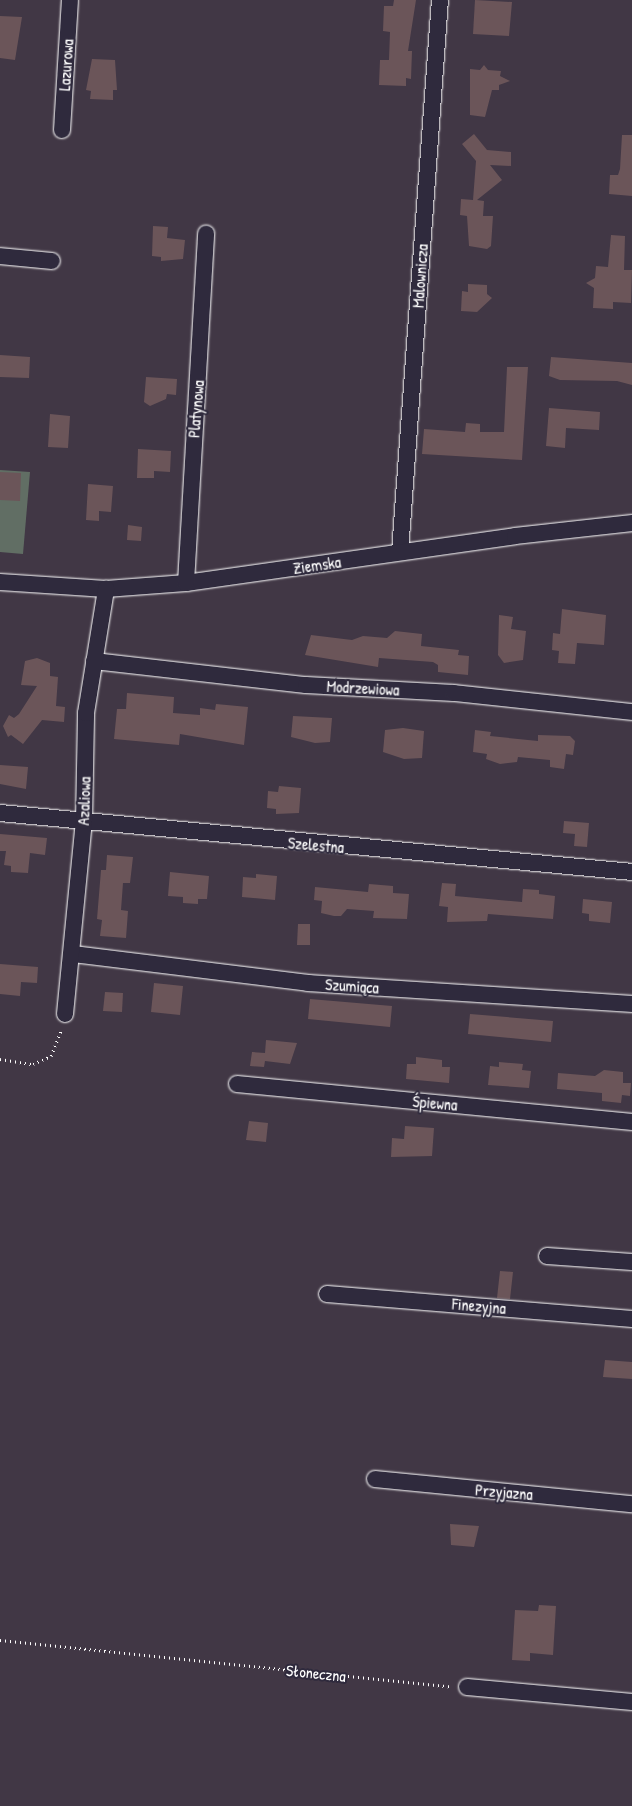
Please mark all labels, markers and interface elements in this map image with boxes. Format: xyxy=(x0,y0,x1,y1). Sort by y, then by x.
street label: Lazurowa xyxy=(55,39,77,91)
street label: Malownicza xyxy=(408,243,432,309)
street label: Platynowa xyxy=(184,379,208,439)
street label: Ziemska xyxy=(292,552,342,578)
street label: Modrzewiowa xyxy=(326,677,400,699)
street label: Azaliowa xyxy=(74,776,94,826)
street label: Szelestna xyxy=(287,833,345,857)
street label: Szumiąca xyxy=(324,975,380,997)
street label: Śpiewna xyxy=(412,1091,458,1115)
street label: Finezyjna xyxy=(451,1294,507,1318)
street label: Przyjazna xyxy=(474,1480,534,1504)
street label: Słoneczna xyxy=(285,1660,347,1686)

